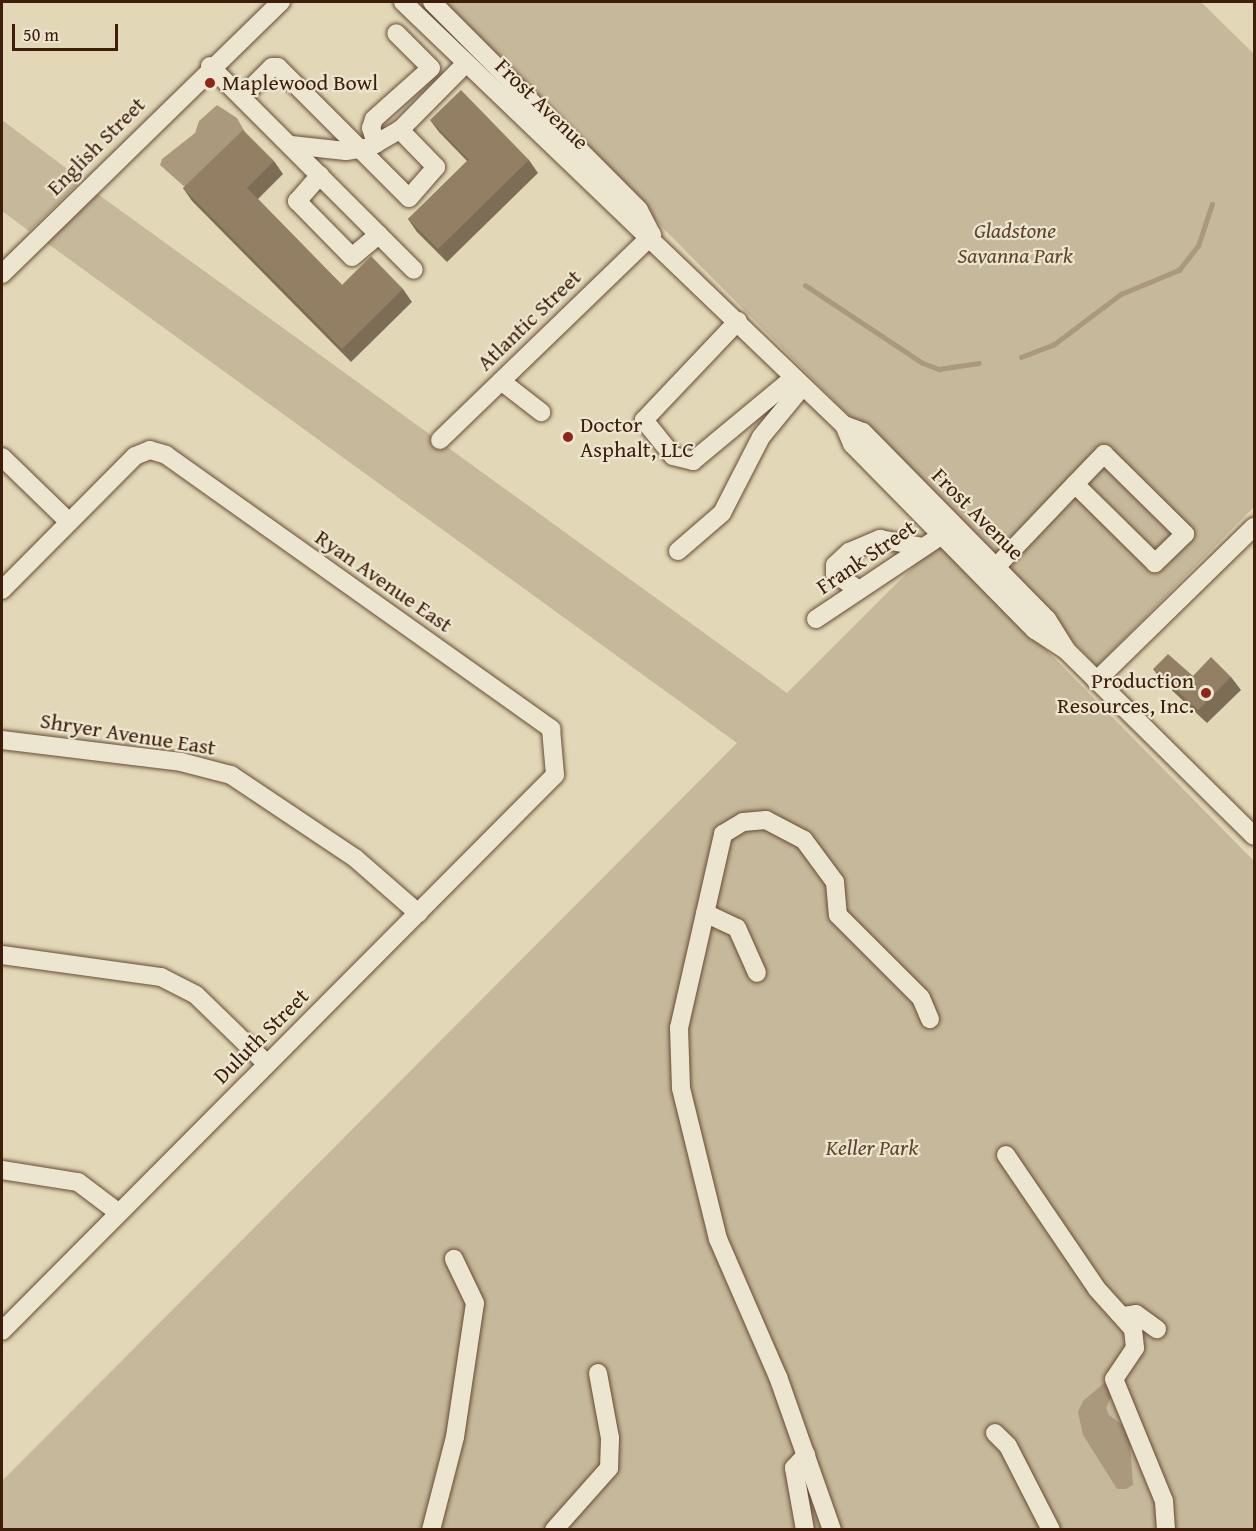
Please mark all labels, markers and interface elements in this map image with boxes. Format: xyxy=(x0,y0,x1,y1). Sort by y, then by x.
scale bar xyxy=(15,12,122,50)
text: 50 m xyxy=(23,21,59,48)
street label: Frost Avenue xyxy=(490,53,594,155)
place label: Maplewood Bowl xyxy=(222,70,378,96)
marker: Maplewood Bowl xyxy=(203,76,217,90)
street label: English Street xyxy=(41,91,151,201)
park label: Gladstone Savanna Park xyxy=(957,217,1073,268)
street label: Atlantic Street xyxy=(472,264,586,376)
place label: Doctor Asphalt, LLC xyxy=(580,411,694,463)
marker: Doctor Asphalt, LLC xyxy=(561,430,575,444)
street label: Frost Avenue xyxy=(926,462,1030,566)
street label: Frank Street xyxy=(811,514,921,600)
street label: Ryan Avenue East xyxy=(310,524,458,638)
place label: Production Resources, Inc. xyxy=(1057,667,1194,718)
marker: Production Resources, Inc. xyxy=(1199,686,1213,700)
street label: Shryer Avenue East xyxy=(38,707,218,761)
street label: Duluth Street xyxy=(208,983,314,1089)
park label: Keller Park xyxy=(826,1135,918,1161)

